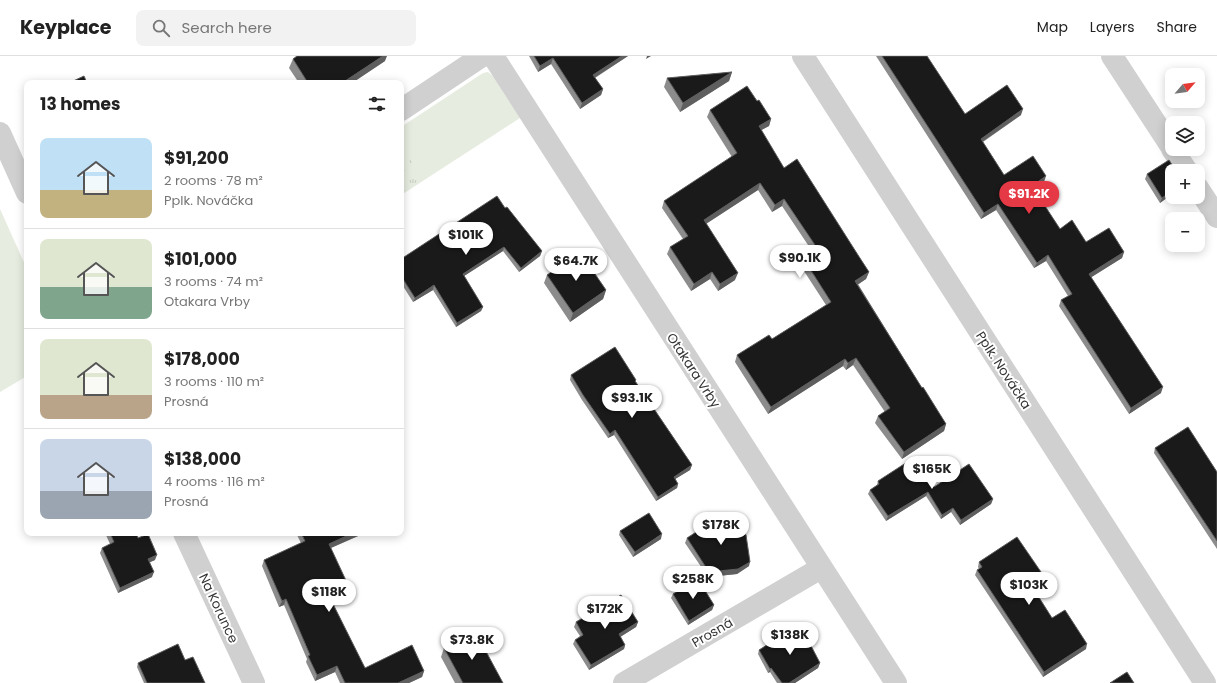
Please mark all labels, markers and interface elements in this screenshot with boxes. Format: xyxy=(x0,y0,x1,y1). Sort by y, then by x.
search box xyxy=(136,10,416,46)
text: Keyplace xyxy=(20,14,112,41)
icon: search xyxy=(150,17,172,39)
text: Search here xyxy=(182,17,272,38)
text: Map xyxy=(1037,17,1068,37)
text: Layers xyxy=(1090,17,1134,37)
text: Share xyxy=(1156,17,1197,37)
north arrow xyxy=(1165,68,1205,108)
map controls xyxy=(1165,68,1205,252)
text: 13 homes xyxy=(40,92,121,116)
icon: filters xyxy=(366,93,388,115)
button: layers xyxy=(1165,116,1205,156)
text: $91,200 xyxy=(164,146,229,170)
icon: home xyxy=(72,154,120,202)
button: + xyxy=(1165,164,1205,204)
text: 2 rooms · 78 m² xyxy=(164,171,263,190)
pin: $91.2K xyxy=(996,181,1062,215)
text: $91.2K xyxy=(1008,184,1050,203)
text: Pplk. Nováčka xyxy=(164,191,253,210)
button: − xyxy=(1165,212,1205,252)
pin: $101K xyxy=(438,222,494,256)
text: $101K xyxy=(448,225,484,244)
pin: $90.1K xyxy=(767,245,833,279)
text: $101,000 xyxy=(164,247,237,271)
pin: $64.7K xyxy=(543,248,609,282)
text: $90.1K xyxy=(779,248,821,267)
text: $64.7K xyxy=(553,251,599,270)
icon: home xyxy=(72,255,120,303)
text: 3 rooms · 74 m² xyxy=(164,272,263,291)
text: Otakara Vrby xyxy=(164,292,250,311)
street label: Pplk. Nováčka xyxy=(971,328,1036,413)
street label: Otakara Vrby xyxy=(662,329,725,412)
text: $178,000 xyxy=(164,347,240,371)
icon: home xyxy=(72,355,120,403)
text: 3 rooms · 110 m² xyxy=(164,372,264,391)
pin: $93.1K xyxy=(599,385,665,419)
text: $93.1K xyxy=(611,388,653,407)
text: Prosná xyxy=(164,392,209,411)
text: $138,000 xyxy=(164,447,241,471)
icon: home xyxy=(72,455,120,503)
pin: $165K xyxy=(904,456,960,490)
text: $165K xyxy=(912,459,952,478)
text: 4 rooms · 116 m² xyxy=(164,472,265,491)
text: Prosná xyxy=(164,492,209,511)
pin: $178K xyxy=(693,512,749,546)
text: $178K xyxy=(702,515,740,534)
pin: $258K xyxy=(665,566,721,600)
text: $258K xyxy=(672,569,714,588)
street label: Na Korunce xyxy=(194,570,243,646)
pin: $103K xyxy=(1001,572,1057,606)
text: $103K xyxy=(1010,575,1048,594)
pin: $118K xyxy=(301,579,357,613)
text: $118K xyxy=(311,582,347,601)
pin: $172K xyxy=(577,596,633,630)
text: $172K xyxy=(587,599,623,618)
street label: Prosná xyxy=(688,613,736,652)
pin: $138K xyxy=(762,622,818,656)
text: $138K xyxy=(771,625,809,644)
pin: $73.8K xyxy=(439,627,505,661)
text: $73.8K xyxy=(450,630,494,649)

